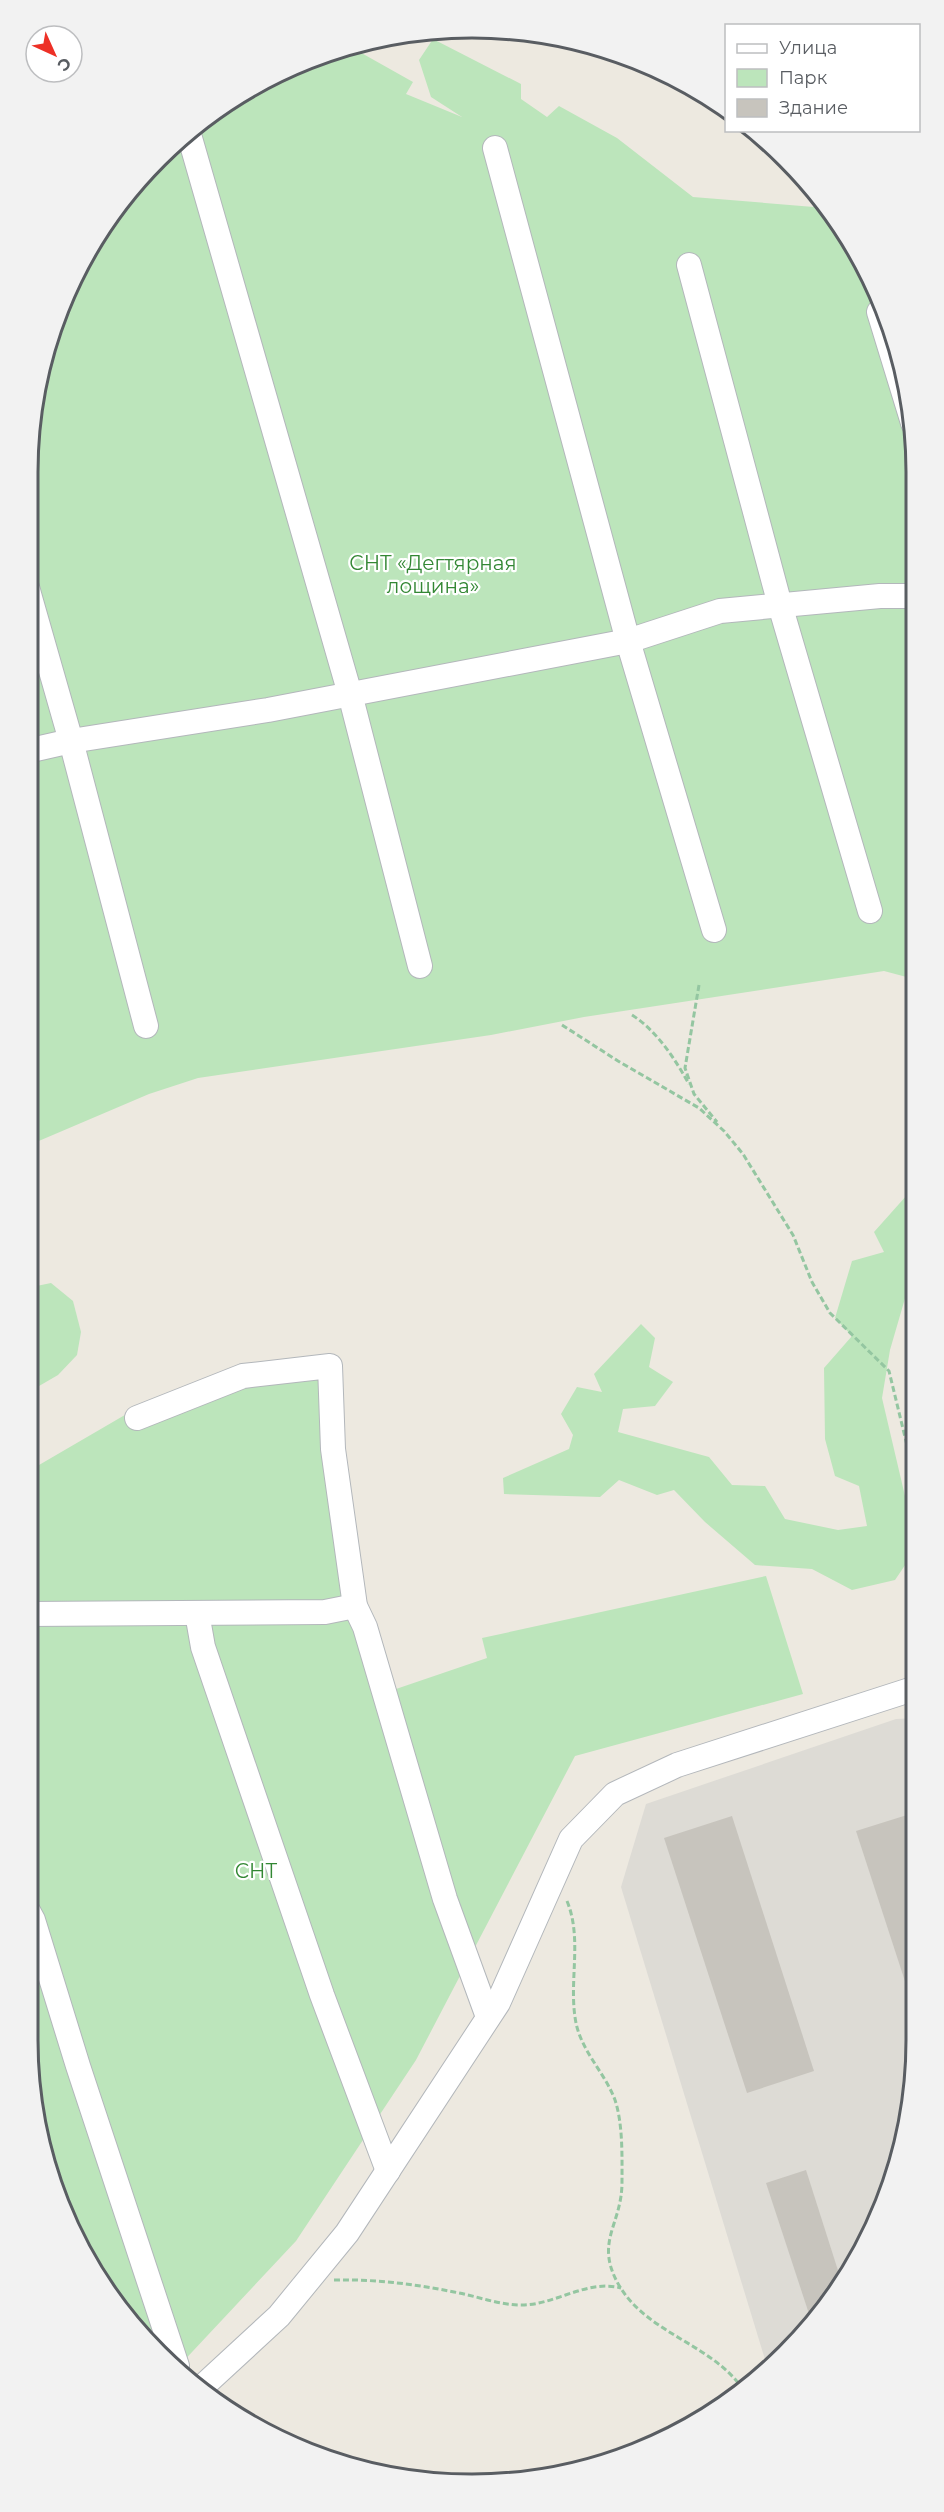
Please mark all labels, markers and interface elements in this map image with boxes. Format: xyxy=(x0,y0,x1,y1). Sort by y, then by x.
north arrow xyxy=(24,24,84,84)
legend xyxy=(725,24,920,132)
text: Улица xyxy=(779,37,837,59)
text: С xyxy=(53,53,75,75)
text: Парк xyxy=(779,67,828,89)
text: Здание xyxy=(779,97,848,119)
park label: СНТ «Дегтярная лощина» xyxy=(349,551,517,598)
park label: СНТ xyxy=(235,1859,277,1883)

